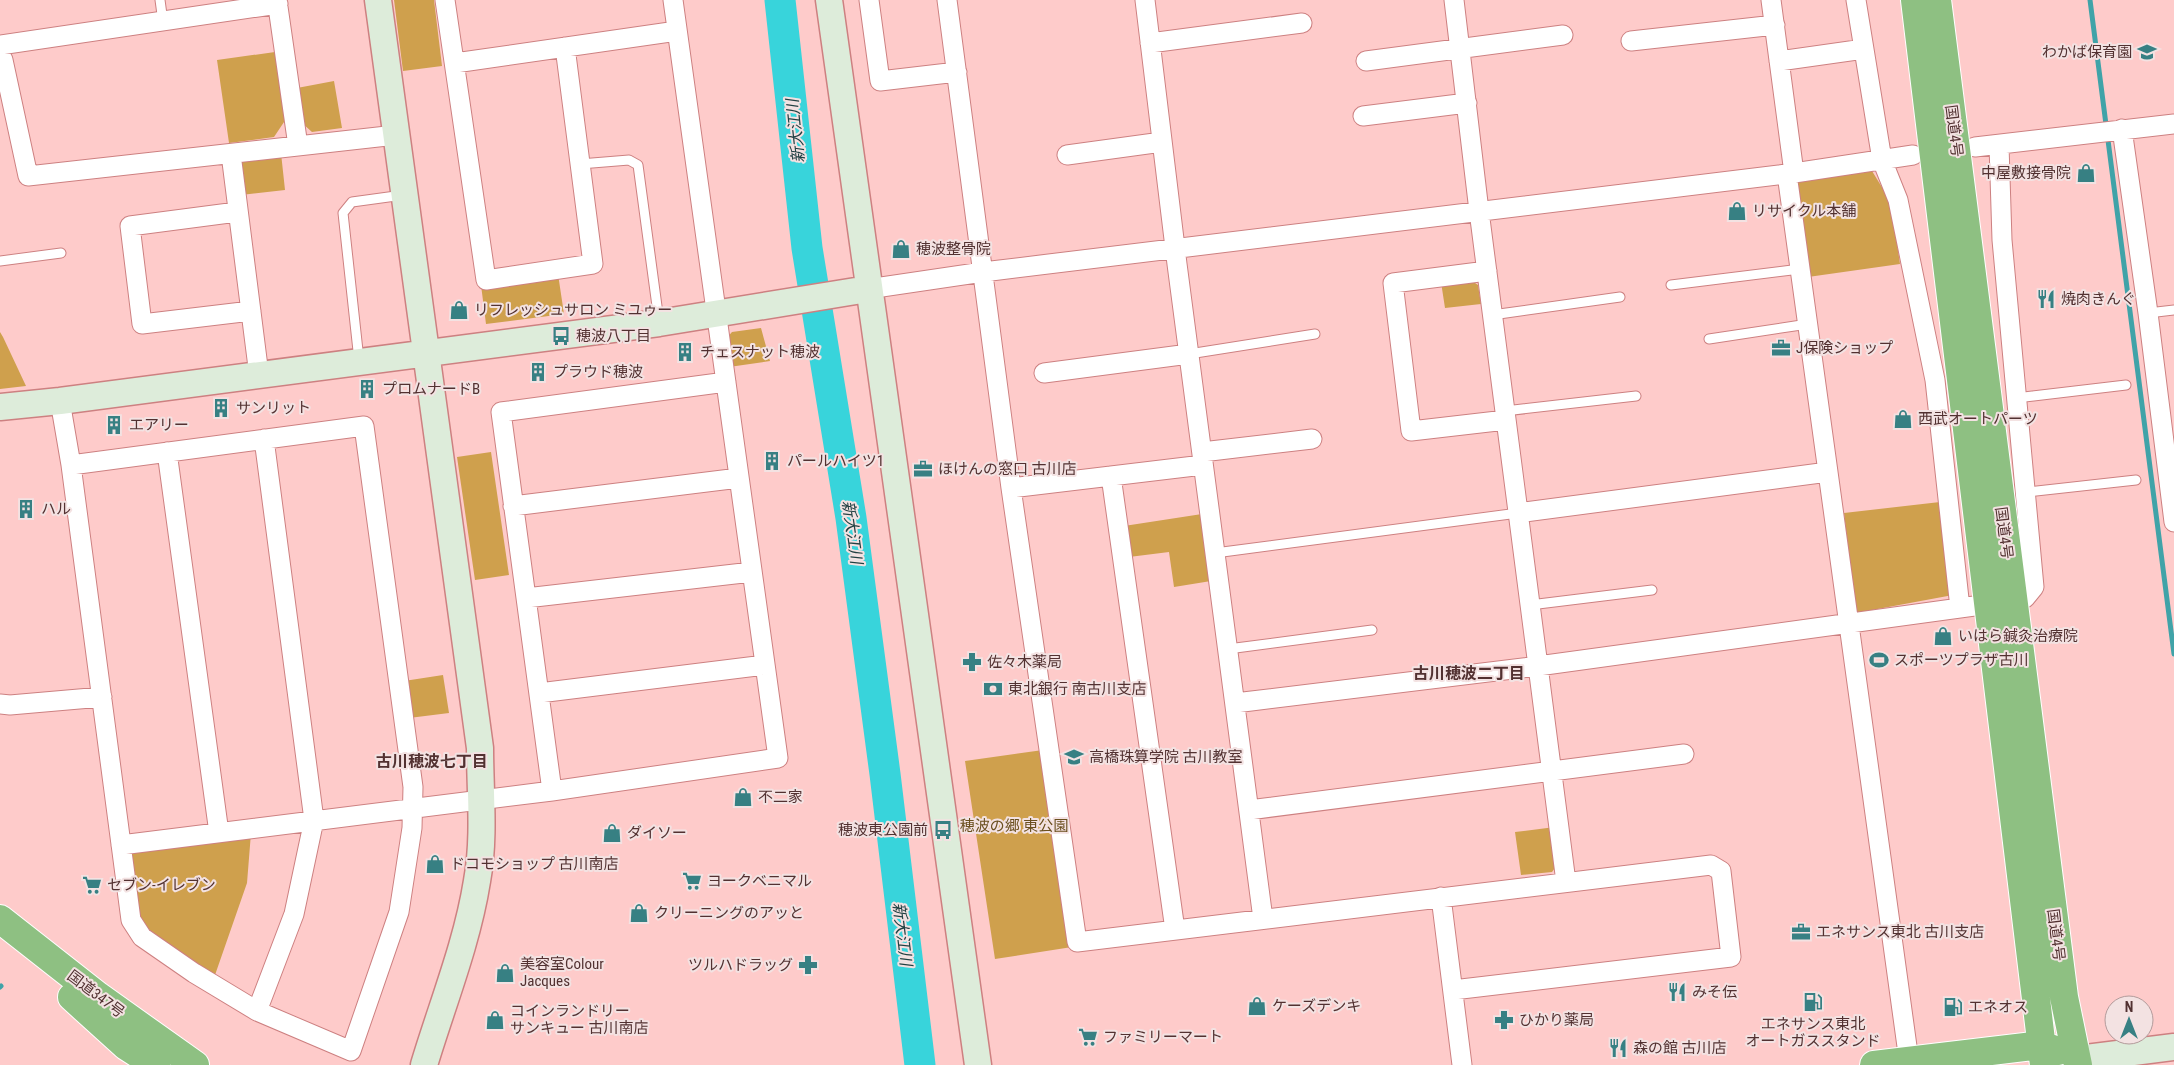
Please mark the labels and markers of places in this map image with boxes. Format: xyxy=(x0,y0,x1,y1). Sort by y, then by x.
school or university icon: わかば保育園 xyxy=(2136,41,2158,63)
place label: わかば保育園 xyxy=(2042,43,2132,61)
shop icon: 中屋敷接骨院 xyxy=(2075,162,2097,184)
place label: 中屋敷接骨院 xyxy=(1981,164,2071,182)
shop icon: リサイクル本舗 xyxy=(1726,200,1748,222)
place label: リサイクル本舗 xyxy=(1752,202,1856,220)
shop icon: 穂波整骨院 xyxy=(890,238,912,260)
place label: 穂波整骨院 xyxy=(916,240,991,258)
restaurant icon: 焼肉きんぐ xyxy=(2035,288,2057,310)
place label: 焼肉きんぐ xyxy=(2061,290,2136,308)
shop icon: リフレッシュサロン ミユゥー xyxy=(448,299,470,321)
place label: リフレッシュサロン ミユゥー xyxy=(474,301,672,319)
bus stop icon: 穂波八丁目 xyxy=(550,325,572,347)
place label: 穂波八丁目 xyxy=(576,327,651,345)
office icon: J保険ショップ xyxy=(1770,337,1792,359)
place label: J保険ショップ xyxy=(1796,339,1893,357)
building icon: チェスナット穂波 xyxy=(674,341,696,363)
place label: チェスナット穂波 xyxy=(700,343,820,361)
building icon: プラウド穂波 xyxy=(527,361,549,383)
place label: プラウド穂波 xyxy=(553,363,643,381)
building icon: プロムナードB xyxy=(356,378,378,400)
place label: プロムナードB xyxy=(382,380,480,398)
building icon: サンリット xyxy=(210,397,232,419)
place label: サンリット xyxy=(236,399,311,417)
shop icon: 西武オートパーツ xyxy=(1892,408,1914,430)
place label: 西武オートパーツ xyxy=(1918,410,2038,428)
building icon: エアリー xyxy=(103,414,125,436)
place label: エアリー xyxy=(129,416,189,434)
building icon: パールハイツ1 xyxy=(761,450,783,472)
place label: パールハイツ1 xyxy=(787,452,884,470)
office icon: ほけんの窓口 古川店 xyxy=(912,458,934,480)
place label: ほけんの窓口 古川店 xyxy=(938,460,1076,478)
building icon: ハル xyxy=(15,498,37,520)
place label: ハル xyxy=(41,500,71,518)
shop icon: いはら鍼灸治療院 xyxy=(1932,625,1954,647)
place label: いはら鍼灸治療院 xyxy=(1958,627,2078,645)
sports icon: スポーツプラザ古川 xyxy=(1868,649,1890,671)
pharmacy icon: 佐々木薬局 xyxy=(961,651,983,673)
place label: スポーツプラザ古川 xyxy=(1894,651,2029,669)
place label: 佐々木薬局 xyxy=(987,653,1062,671)
bank icon: 東北銀行 南古川支店 xyxy=(982,678,1004,700)
place label: 東北銀行 南古川支店 xyxy=(1008,680,1146,698)
school or university icon: 高橋珠算学院 古川教室 xyxy=(1063,746,1085,768)
place label: 高橋珠算学院 古川教室 xyxy=(1089,748,1242,766)
shop icon: 不二家 xyxy=(732,786,754,808)
place label: 不二家 xyxy=(758,788,803,806)
bus stop icon: 穂波東公園前 xyxy=(932,819,954,841)
place label: 穂波東公園前 xyxy=(838,821,928,839)
shop icon: ダイソー xyxy=(601,822,623,844)
place label: ダイソー xyxy=(627,824,687,842)
shop icon: ドコモショップ 古川南店 xyxy=(424,853,446,875)
place label: ドコモショップ 古川南店 xyxy=(450,855,618,873)
supermarket icon: ヨークベニマル xyxy=(681,870,703,892)
place label: ヨークベニマル xyxy=(707,872,812,890)
supermarket icon: セブン-イレブン xyxy=(81,874,103,896)
place label: セブン-イレブン xyxy=(107,876,216,894)
shop icon: クリーニングのアッと xyxy=(628,902,650,924)
place label: クリーニングのアッと xyxy=(654,904,804,922)
office icon: エネサンス東北 古川支店 xyxy=(1790,921,1812,943)
place label: エネサンス東北 古川支店 xyxy=(1816,923,1984,941)
pharmacy icon: ツルハドラッグ xyxy=(797,954,819,976)
place label: 美容室Colour Jacques xyxy=(520,955,604,990)
place label: ツルハドラッグ xyxy=(688,956,793,974)
shop icon: 美容室Colour Jacques xyxy=(494,962,516,984)
restaurant icon: みそ伝 xyxy=(1666,981,1688,1003)
place label: みそ伝 xyxy=(1692,983,1737,1001)
fuel station icon: エネサンス東北 オートガススタンド xyxy=(1802,991,1824,1013)
shop icon: ケーズデンキ xyxy=(1246,995,1268,1017)
fuel station icon: エネオス xyxy=(1942,996,1964,1018)
place label: ケーズデンキ xyxy=(1272,997,1361,1015)
place label: エネオス xyxy=(1968,998,2028,1016)
place label: コインランドリー サンキュー 古川南店 xyxy=(510,1002,648,1037)
shop icon: コインランドリー サンキュー 古川南店 xyxy=(484,1009,506,1031)
pharmacy icon: ひかり薬局 xyxy=(1493,1009,1515,1031)
place label: ひかり薬局 xyxy=(1519,1011,1594,1029)
place label: エネサンス東北 オートガススタンド xyxy=(1745,1015,1881,1050)
supermarket icon: ファミリーマート xyxy=(1077,1026,1099,1048)
place label: ファミリーマート xyxy=(1103,1028,1223,1046)
restaurant icon: 森の館 古川店 xyxy=(1607,1037,1629,1059)
place label: 森の館 古川店 xyxy=(1633,1039,1726,1057)

